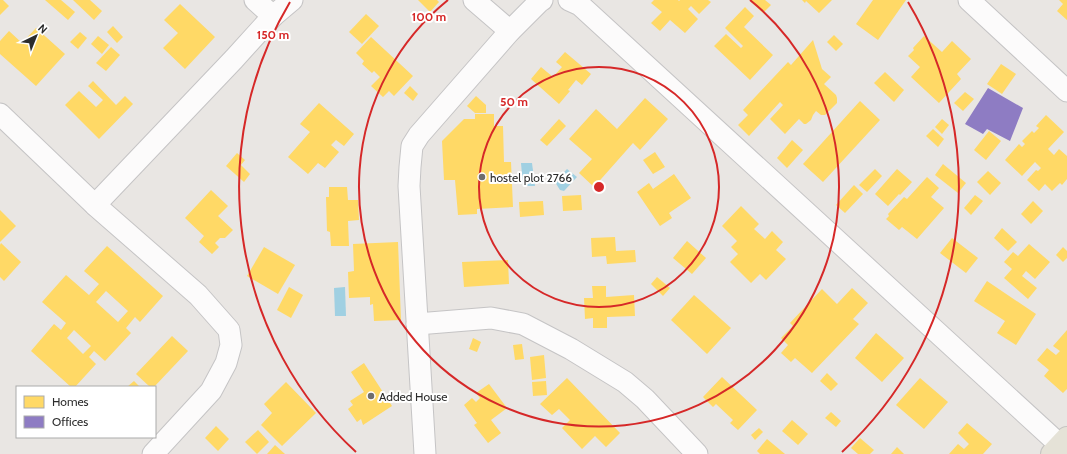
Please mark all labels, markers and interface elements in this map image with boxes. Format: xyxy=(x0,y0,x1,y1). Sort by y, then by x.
text: 100 m xyxy=(412,9,446,24)
north arrow xyxy=(16,16,56,56)
text: N xyxy=(35,21,50,36)
text: 150 m xyxy=(257,27,289,42)
text: 50 m xyxy=(500,94,528,109)
place label: hostel plot 2766 xyxy=(490,170,572,185)
marker: hostel plot 2766 xyxy=(477,172,487,182)
centre of rings xyxy=(592,180,606,194)
legend xyxy=(16,386,156,438)
place label: Added House xyxy=(379,389,447,404)
marker: Added House xyxy=(366,391,376,401)
text: Homes xyxy=(52,394,89,409)
text: Offices xyxy=(52,414,88,429)

